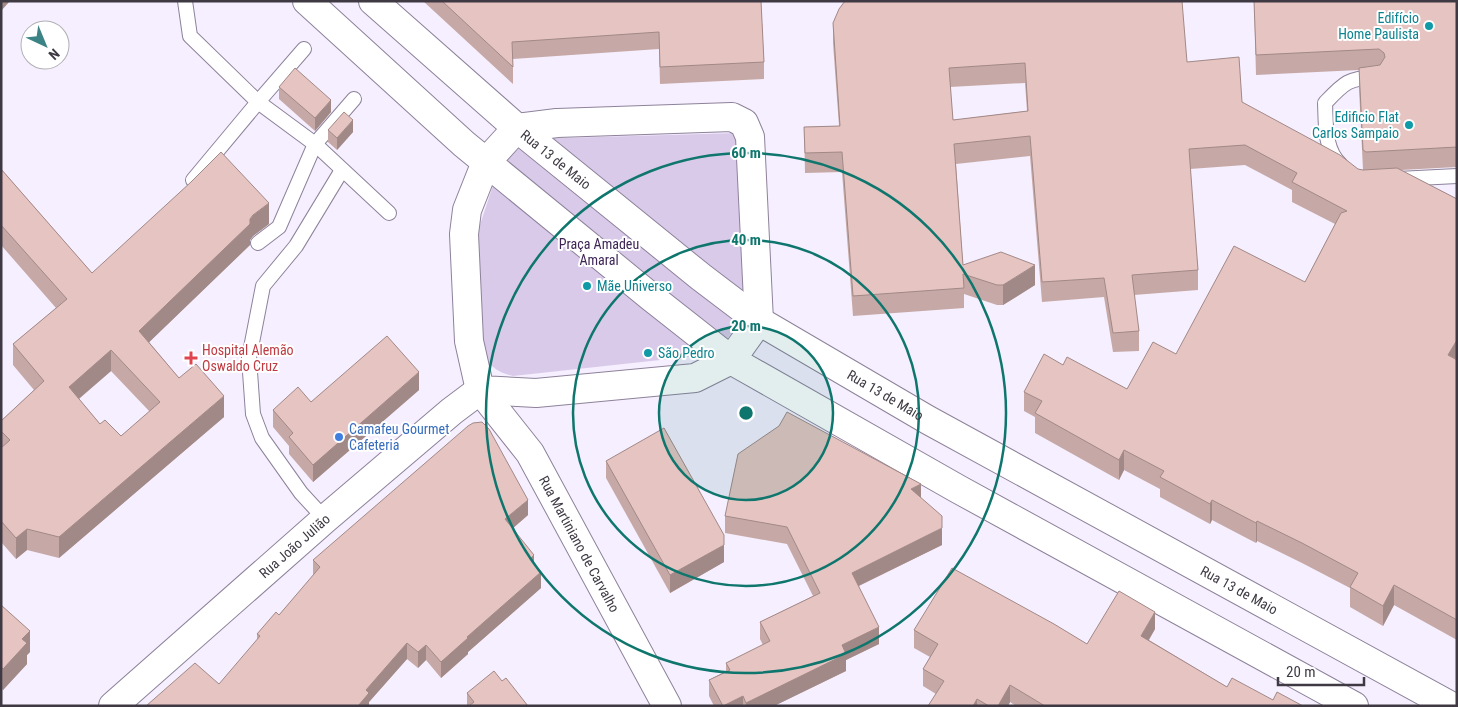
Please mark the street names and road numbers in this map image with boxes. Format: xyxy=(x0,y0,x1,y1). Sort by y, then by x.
street label: Rua 13 de Maio xyxy=(518,126,594,193)
street label: Rua 13 de Maio xyxy=(844,367,926,424)
street label: Rua Martiniano de Carvalho xyxy=(536,473,623,615)
street label: Rua João Julião xyxy=(256,511,333,581)
street label: Rua 13 de Maio xyxy=(1198,563,1280,618)

